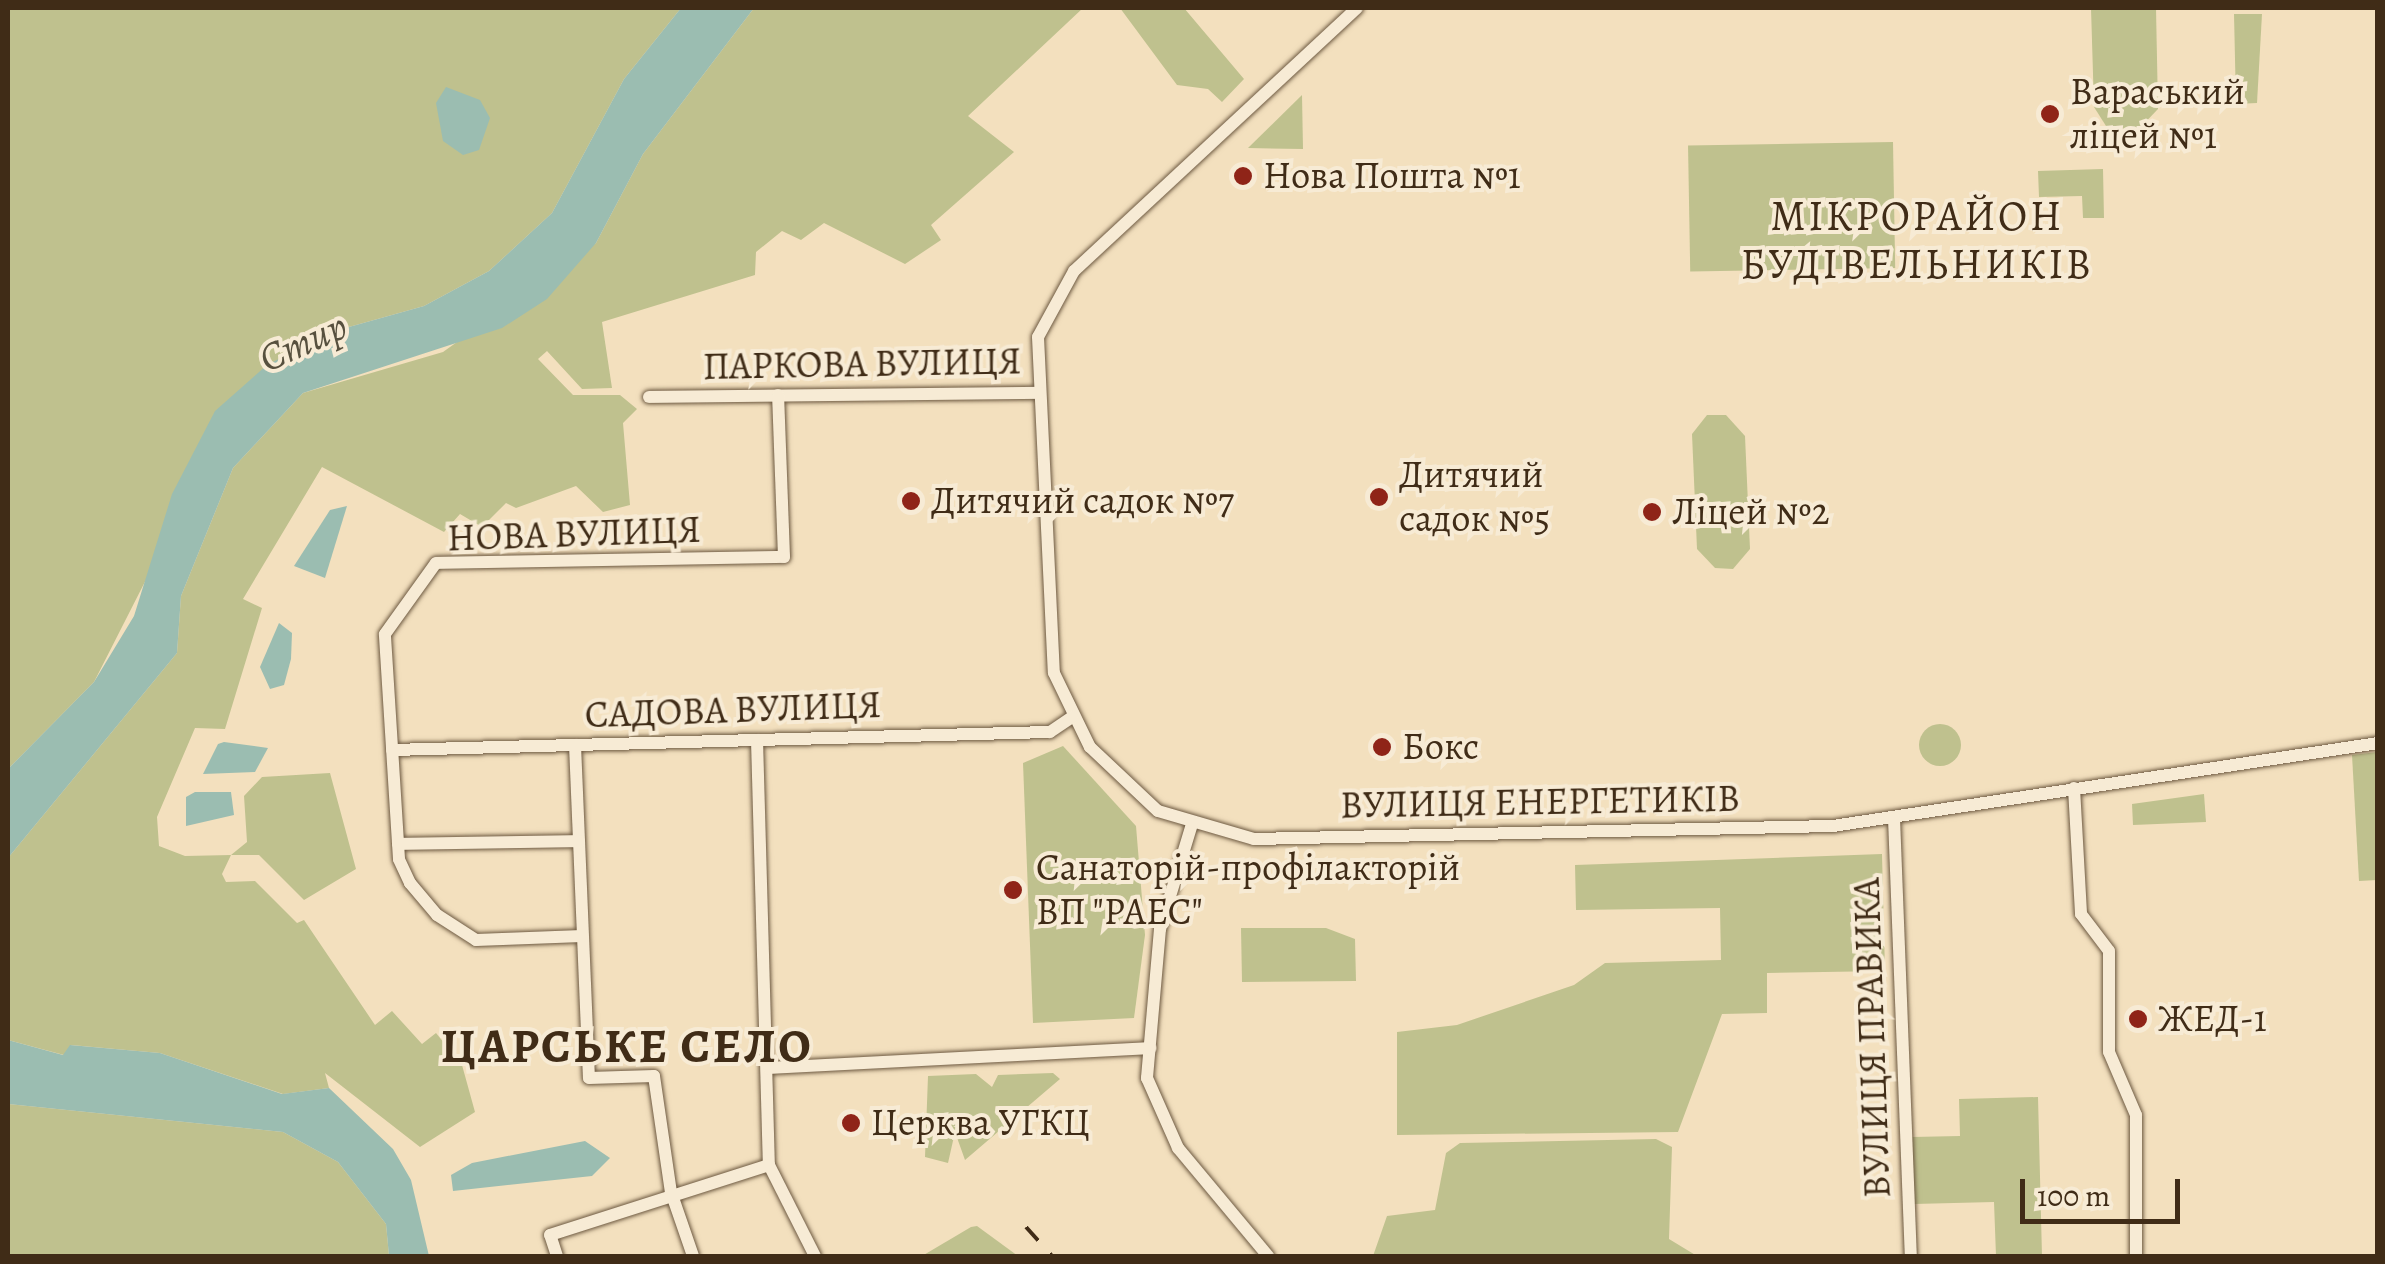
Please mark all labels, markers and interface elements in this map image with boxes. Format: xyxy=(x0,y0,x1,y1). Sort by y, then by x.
place label: Вараський ліцей №1 xyxy=(2070,69,2245,158)
marker: Вараський ліцей №1 xyxy=(2039,103,2061,125)
place label: Нова Пошта №1 xyxy=(1263,153,1521,199)
marker: Нова Пошта №1 xyxy=(1232,165,1254,187)
district label: МІКРОРАЙОН БУДІВЕЛЬНИКІВ xyxy=(1741,191,2093,290)
water label: Стир xyxy=(252,302,354,382)
street label: ПАРКОВА ВУЛИЦЯ xyxy=(702,338,1022,390)
place label: Дитячий садок №5 xyxy=(1399,452,1550,542)
place label: Дитячий садок №7 xyxy=(931,478,1234,524)
marker: Дитячий садок №5 xyxy=(1368,486,1390,508)
place label: Ліцей №2 xyxy=(1672,489,1830,535)
marker: Дитячий садок №7 xyxy=(900,490,922,512)
marker: Ліцей №2 xyxy=(1641,501,1663,523)
street label: НОВА ВУЛИЦЯ xyxy=(446,507,702,561)
street label: САДОВА ВУЛИЦЯ xyxy=(584,682,882,738)
place label: Бокс xyxy=(1402,724,1479,770)
marker: Бокс xyxy=(1371,736,1393,758)
street label: ВУЛИЦЯ ЕНЕРГЕТИКІВ xyxy=(1340,776,1740,828)
place label: Санаторій-профілакторій ВП "РАЕС" xyxy=(1036,845,1460,934)
marker: Санаторій-профілакторій ВП "РАЕС" xyxy=(1000,877,1026,903)
street label: ВУЛИЦЯ ПРАВИКА xyxy=(1844,877,1900,1199)
place label: ЖЕД-1 xyxy=(2158,996,2267,1042)
marker: ЖЕД-1 xyxy=(2127,1008,2149,1030)
district label: ЦАРСЬКЕ СЕЛО xyxy=(441,1018,813,1076)
place label: Церква УГКЦ xyxy=(871,1100,1090,1146)
marker: Церква УГКЦ xyxy=(840,1112,862,1134)
scale bar xyxy=(2025,1159,2185,1221)
text: 100 m xyxy=(2037,1176,2110,1216)

